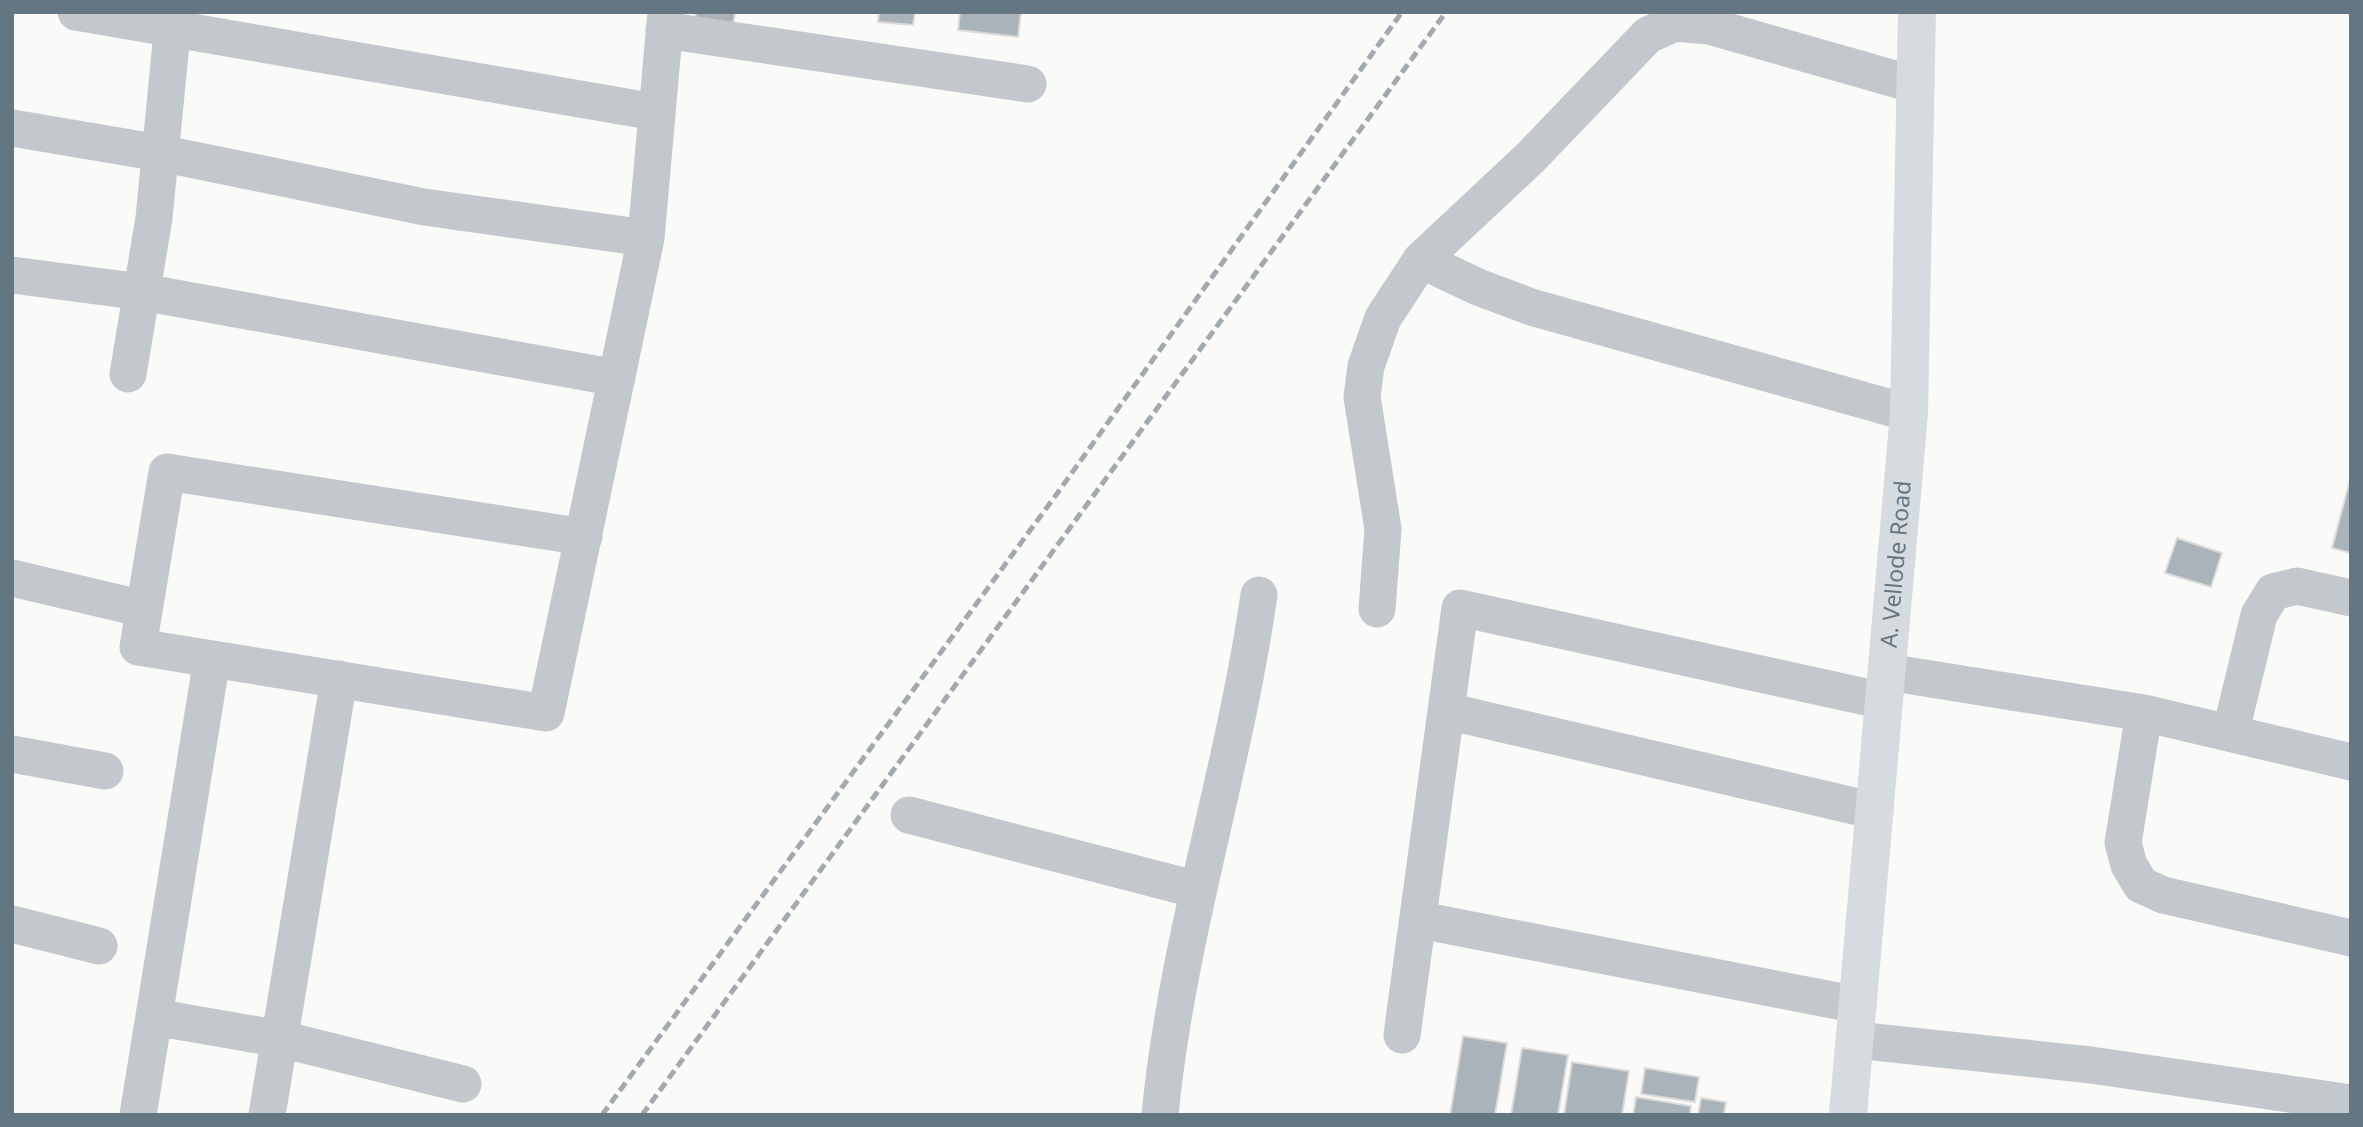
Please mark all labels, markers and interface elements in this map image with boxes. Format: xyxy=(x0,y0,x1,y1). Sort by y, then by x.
street label: A. Vellode Road xyxy=(1872,479,1918,649)

